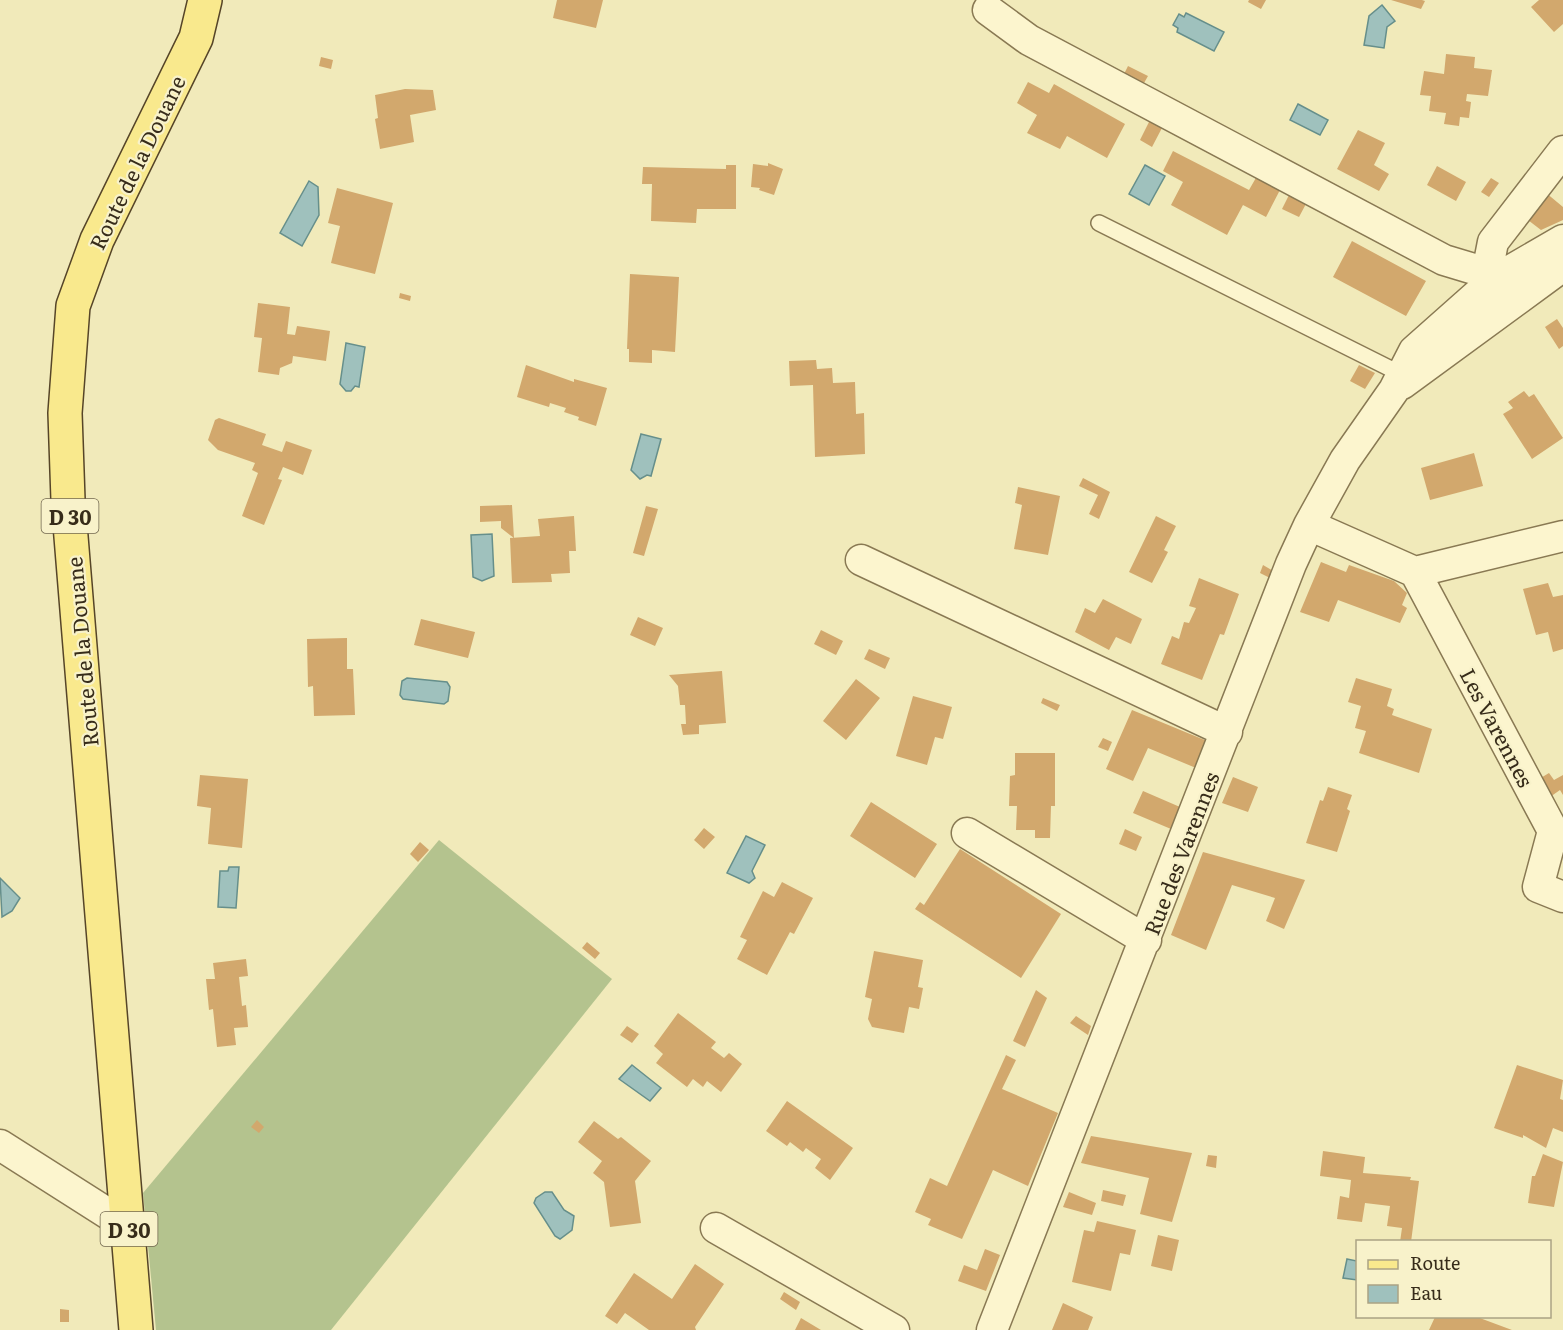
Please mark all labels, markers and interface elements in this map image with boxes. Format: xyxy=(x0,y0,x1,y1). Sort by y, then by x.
street label: Route de la Douane xyxy=(80,69,192,254)
road number: D 30 xyxy=(42,499,98,533)
street label: Route de la Douane xyxy=(57,556,105,748)
street label: Les Varennes xyxy=(1454,662,1542,792)
street label: Rue des Varennes xyxy=(1135,767,1225,939)
road number: D 30 xyxy=(100,1212,158,1246)
legend xyxy=(1356,1240,1551,1318)
text: Route xyxy=(1410,1249,1460,1276)
text: Eau xyxy=(1410,1279,1442,1306)

